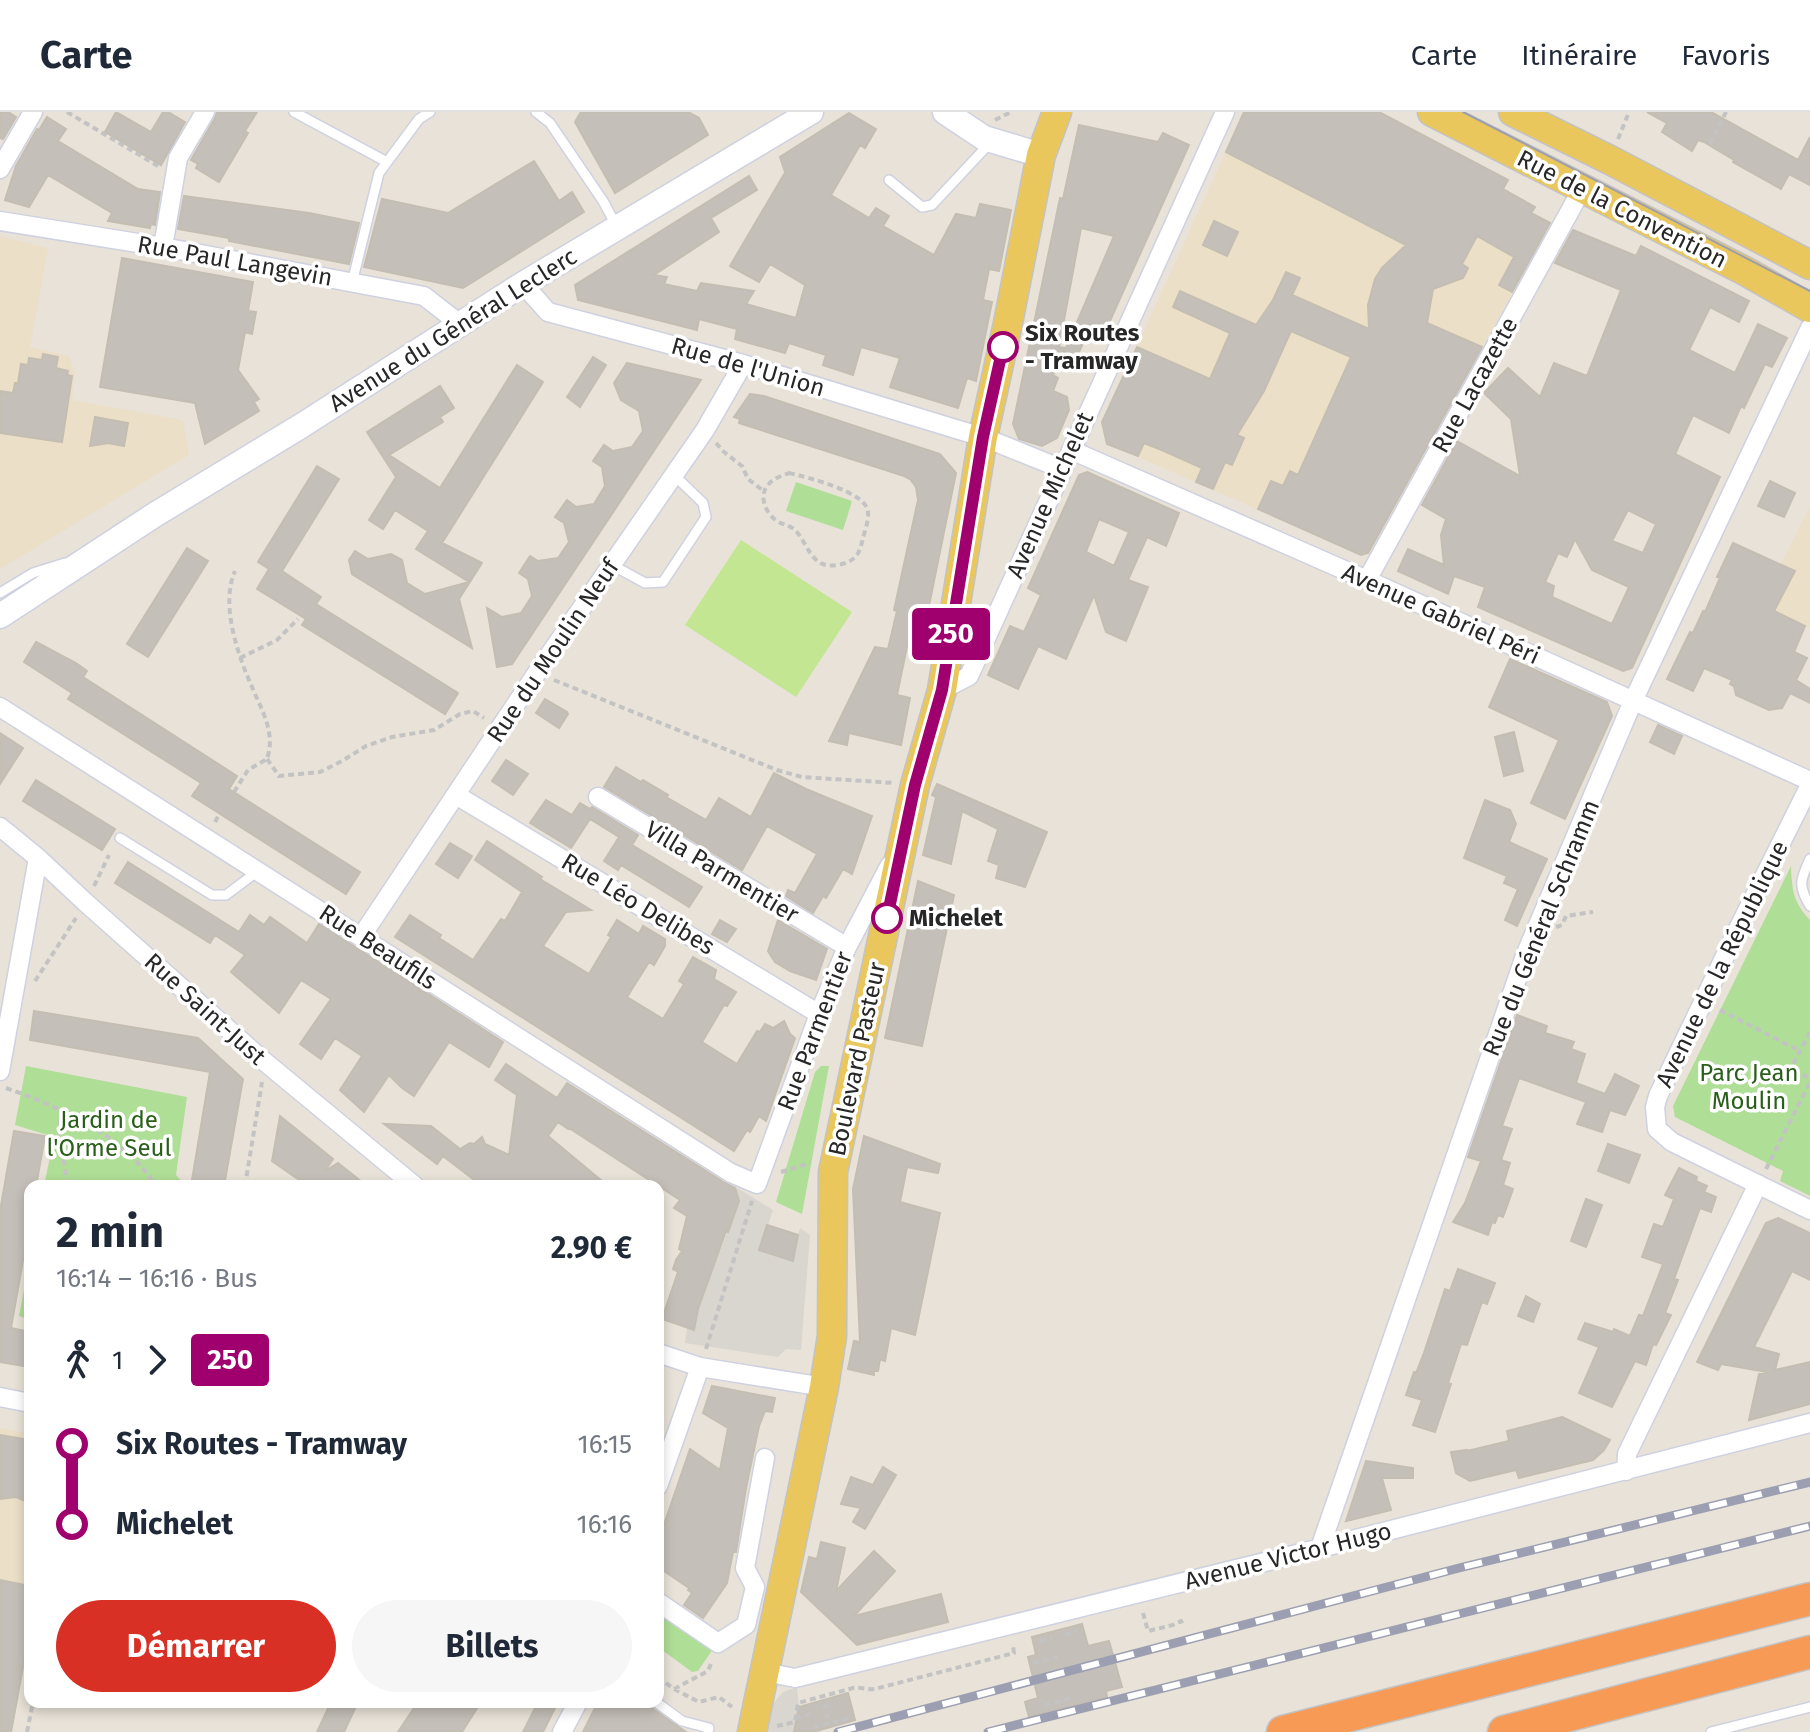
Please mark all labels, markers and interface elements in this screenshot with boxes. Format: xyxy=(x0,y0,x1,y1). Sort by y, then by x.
text: Carte xyxy=(40,32,133,78)
text: Carte xyxy=(1411,39,1477,72)
text: Itinéraire xyxy=(1521,39,1637,72)
text: Favoris xyxy=(1681,39,1770,72)
street label: Rue de la Convention xyxy=(1513,144,1731,274)
street label: Rue Paul Langevin xyxy=(135,230,335,292)
street label: Avenue du Général Leclerc xyxy=(324,242,582,418)
street label: Rue Lacazette xyxy=(1426,312,1524,458)
place label: Six Routes - Tramway xyxy=(1025,319,1140,375)
street label: Rue de l'Union xyxy=(668,332,828,402)
marker: Six Routes - Tramway xyxy=(988,332,1018,362)
street label: Avenue Michelet xyxy=(1001,407,1099,582)
street label: Rue du Moulin Neuf xyxy=(481,552,626,748)
street label: Avenue Gabriel Péri xyxy=(1338,558,1544,670)
line badge: 250 xyxy=(905,608,997,660)
text: 250 xyxy=(928,617,974,650)
street label: Rue du Général Schramm xyxy=(1477,796,1605,1060)
street label: Villa Parmentier xyxy=(640,815,804,929)
street label: Avenue de la République xyxy=(1650,836,1794,1092)
street label: Rue Léo Delibes xyxy=(556,847,720,961)
street label: Rue Beaufils xyxy=(314,899,442,995)
marker: Michelet xyxy=(872,903,902,933)
place label: Michelet xyxy=(909,904,1003,932)
street label: Rue Saint-Just xyxy=(139,947,272,1071)
street label: Rue Parmentier xyxy=(772,947,858,1115)
street label: Boulevard Pasteur xyxy=(823,959,891,1158)
park label: Parc Jean Moulin xyxy=(1699,1059,1799,1115)
park label: Jardin de l'Orme Seul xyxy=(47,1106,171,1162)
text: 2 min xyxy=(56,1206,164,1259)
text: 2.90 € xyxy=(551,1230,632,1266)
text: 16:14 – 16:16 · Bus xyxy=(56,1263,257,1294)
icon: walk xyxy=(56,1338,100,1382)
icon: forward xyxy=(135,1338,179,1382)
text: 250 xyxy=(207,1343,253,1376)
text: 1 xyxy=(112,1345,123,1376)
text: Six Routes - Tramway xyxy=(116,1426,407,1462)
text: 16:15 xyxy=(577,1429,632,1460)
text: Michelet xyxy=(116,1506,233,1542)
text: 16:16 xyxy=(577,1509,632,1540)
street label: Avenue Victor Hugo xyxy=(1182,1517,1394,1595)
button: Démarrer xyxy=(56,1600,336,1692)
button: Billets xyxy=(352,1600,632,1692)

